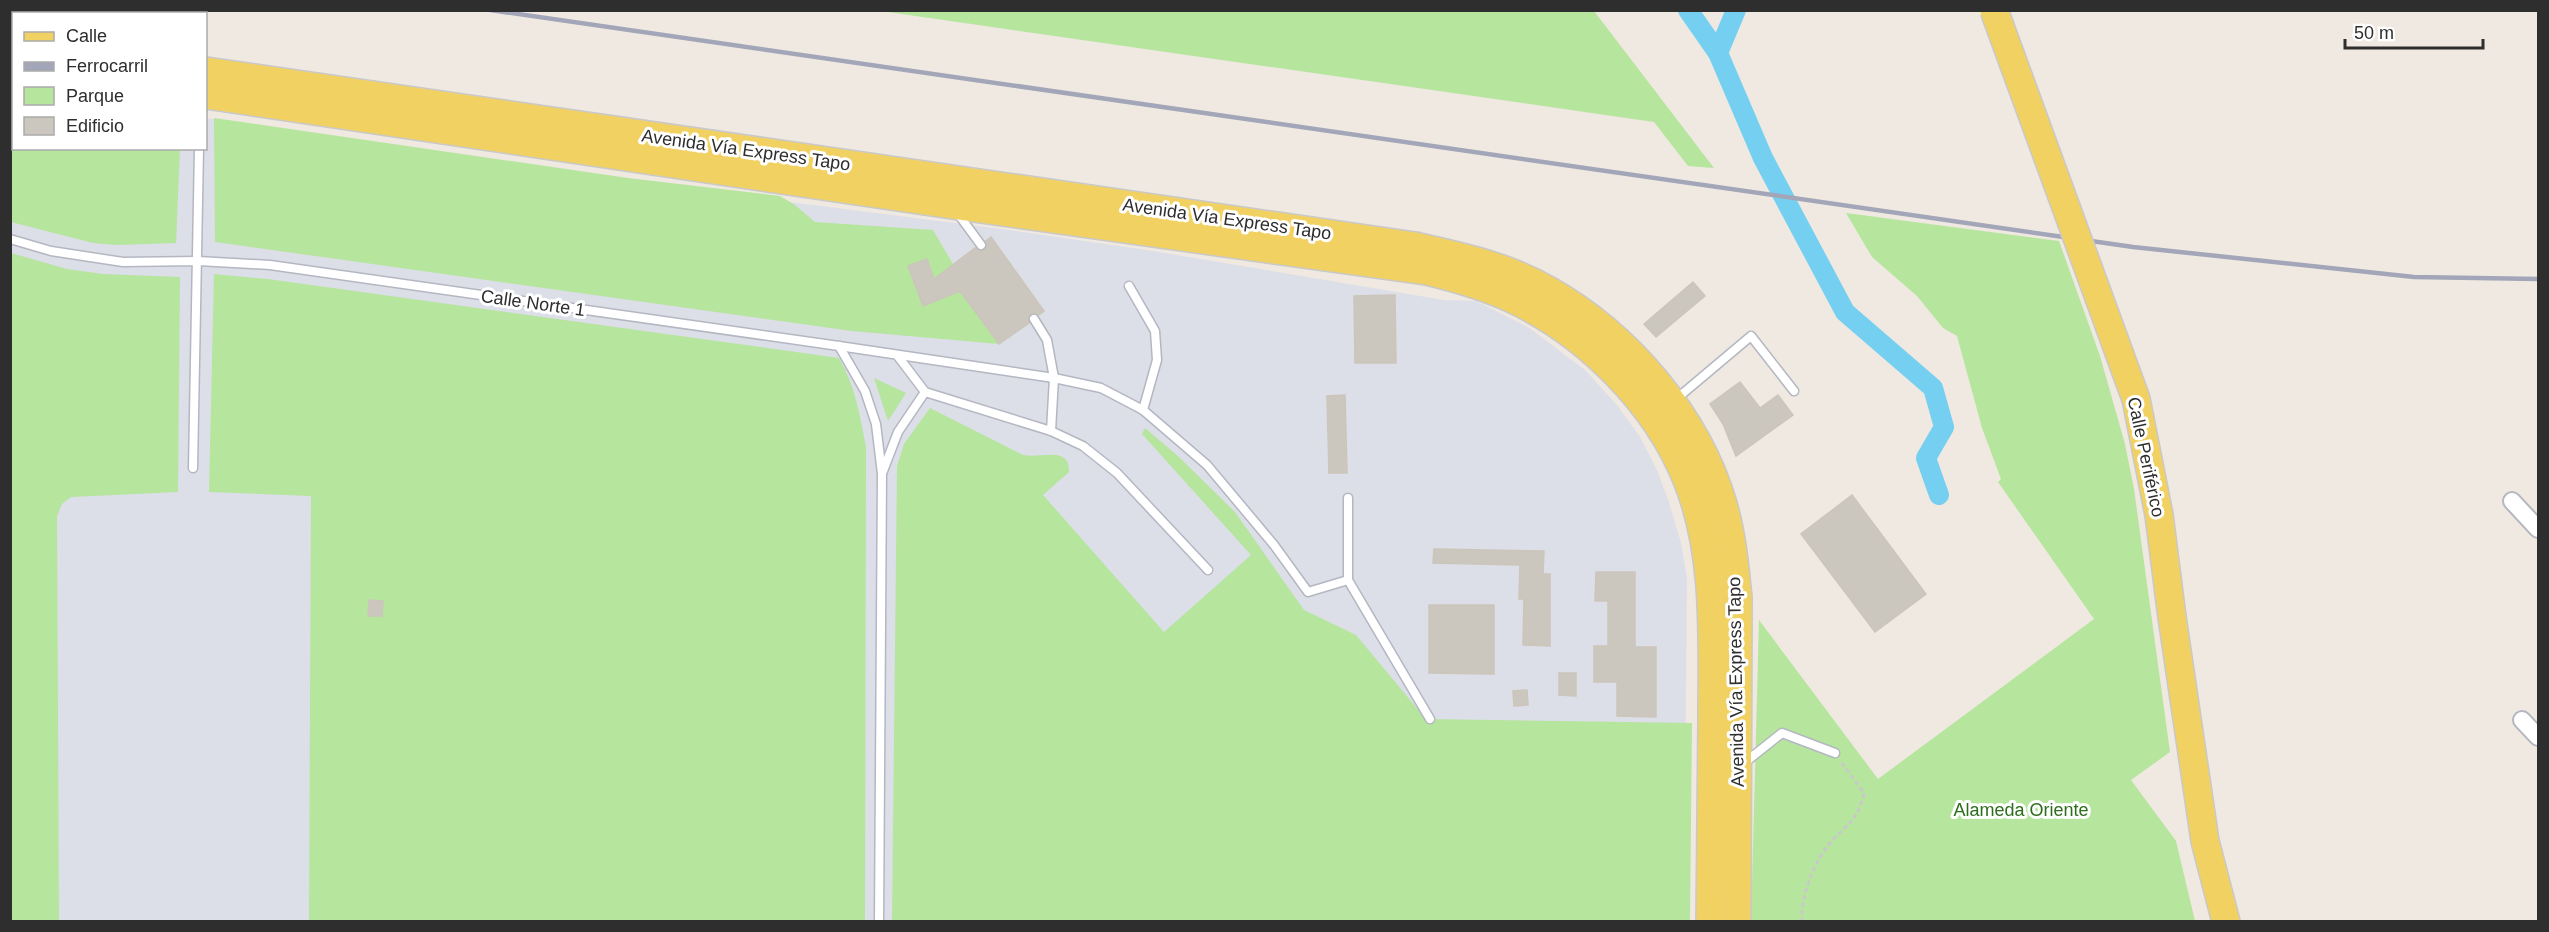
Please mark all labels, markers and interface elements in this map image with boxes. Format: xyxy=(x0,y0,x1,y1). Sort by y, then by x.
legend xyxy=(12,12,207,150)
scale bar xyxy=(2345,12,2483,50)
text: 50 m xyxy=(2354,23,2394,43)
text: Calle xyxy=(66,26,107,46)
text: Ferrocarril xyxy=(66,56,148,76)
text: Parque xyxy=(66,86,124,106)
text: Edificio xyxy=(66,116,124,136)
street label: Avenida Vía Express Tapo xyxy=(640,125,852,175)
street label: Avenida Vía Express Tapo xyxy=(1121,194,1333,244)
street label: Calle Norte 1 xyxy=(480,286,586,320)
street label: Calle Periférico xyxy=(2124,395,2168,519)
street label: Avenida Vía Express Tapo xyxy=(1724,577,1748,787)
park label: Alameda Oriente xyxy=(1953,800,2089,820)

